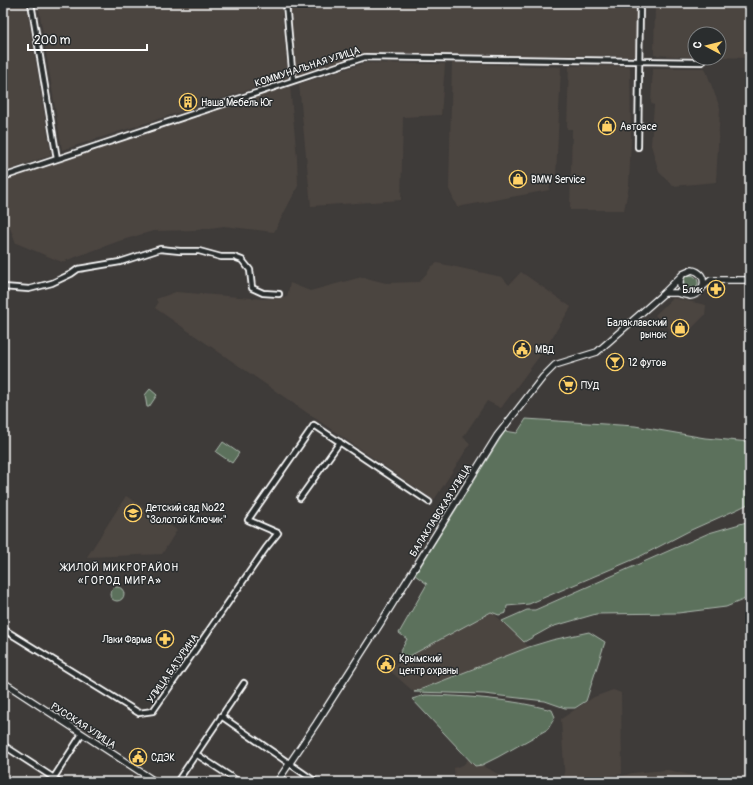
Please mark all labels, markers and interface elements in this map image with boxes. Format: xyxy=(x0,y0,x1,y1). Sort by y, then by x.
scale bar xyxy=(28,26,147,52)
north arrow xyxy=(687,26,727,66)
text: 200 m xyxy=(34,33,71,48)
text: С xyxy=(691,40,704,49)
street label: КОММУНАЛЬНАЯ УЛИЦА xyxy=(253,44,362,90)
building icon: Наша Мебель Юг xyxy=(178,92,198,112)
place label: Наша Мебель Юг xyxy=(201,97,273,109)
shop icon: Автовсе xyxy=(597,116,617,136)
place label: Автовсе xyxy=(620,121,657,133)
shop icon: BMW Service xyxy=(508,169,528,189)
place label: BMW Service xyxy=(531,174,585,186)
pharmacy icon: Блик xyxy=(706,279,726,299)
place label: Блик xyxy=(682,284,703,296)
place label: Балаклавский рынок xyxy=(607,317,667,341)
shop icon: Балаклавский рынок xyxy=(670,318,690,338)
public building icon: МВД xyxy=(512,339,532,359)
place label: МВД xyxy=(535,344,555,356)
bar icon: 12 футов xyxy=(605,352,625,372)
place label: 12 футов xyxy=(628,357,666,369)
supermarket icon: ПУД xyxy=(558,375,578,395)
place label: ПУД xyxy=(581,380,600,392)
street label: БАЛАКЛАВСКАЯ УЛИЦА xyxy=(407,462,475,559)
place label: Детский сад №22 "Золотой Ключик" xyxy=(145,502,227,526)
school or university icon: Детский сад №22 "Золотой Ключик" xyxy=(123,503,143,523)
district label: ЖИЛОЙ МИКРОРАЙОН «ГОРОД МИРА» xyxy=(59,561,179,587)
pharmacy icon: Лаки Фарма xyxy=(155,629,175,649)
street label: УЛИЦА БАТУРИНА xyxy=(145,631,201,705)
place label: Лаки Фарма xyxy=(101,634,152,646)
place label: Крымский центр охраны xyxy=(399,653,458,677)
public building icon: Крымский центр охраны xyxy=(376,654,396,674)
street label: РУССКАЯ УЛИЦА xyxy=(49,700,119,752)
public building icon: СДЭК xyxy=(128,747,148,767)
place label: СДЭК xyxy=(151,752,175,764)

